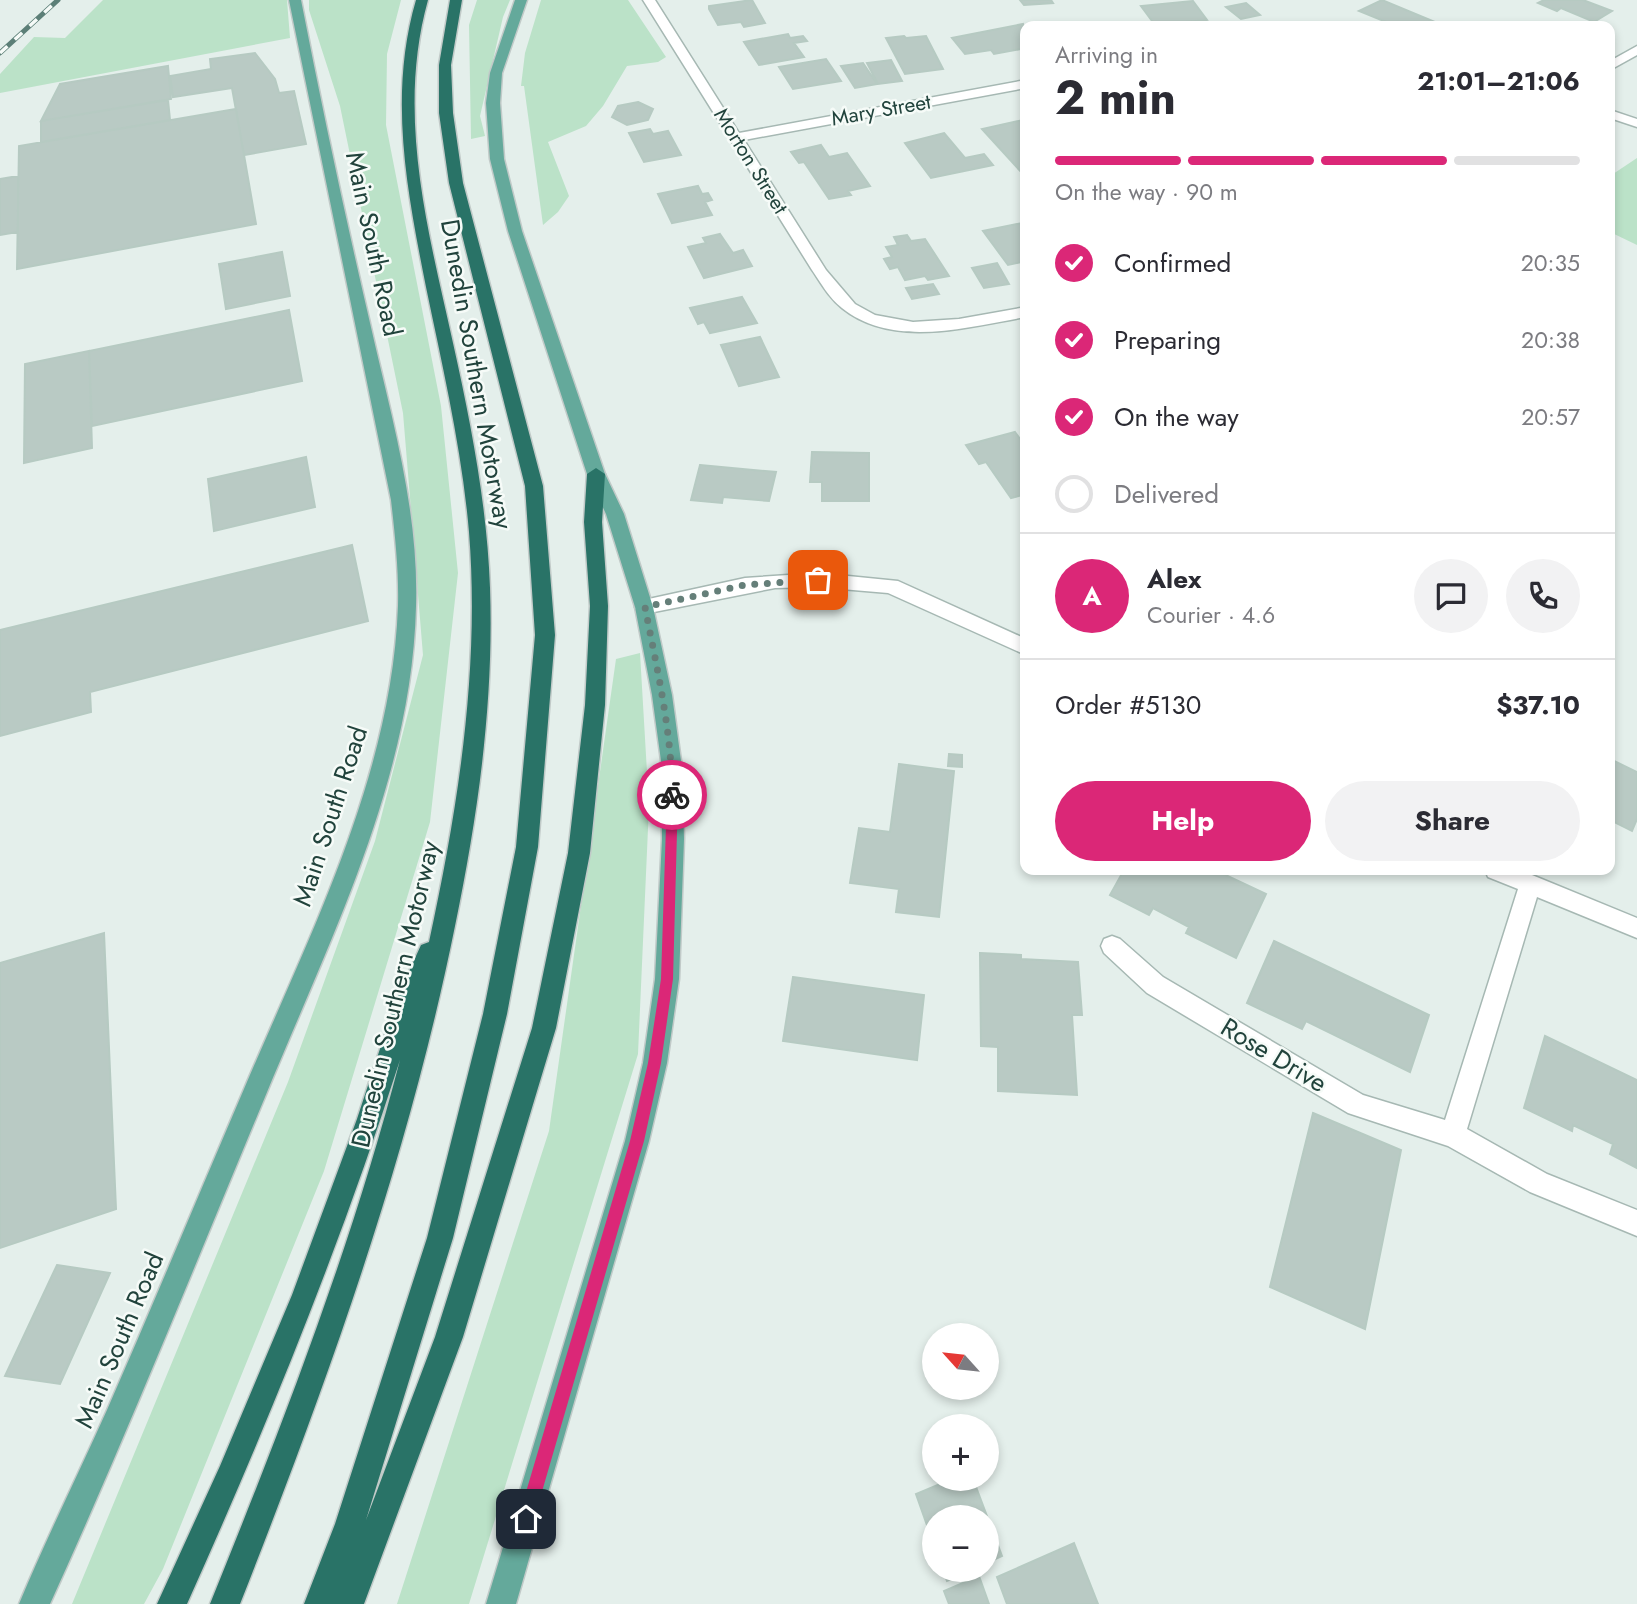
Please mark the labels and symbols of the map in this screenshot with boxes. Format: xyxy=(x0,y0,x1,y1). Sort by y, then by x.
street label: Mary Street xyxy=(829,86,933,134)
street label: Morton Street xyxy=(707,102,795,220)
street label: Main South Road xyxy=(336,148,412,340)
street label: Dunedin Southern Motorway xyxy=(431,216,523,532)
pin xyxy=(788,550,848,610)
street label: Main South Road xyxy=(283,721,377,911)
courier xyxy=(637,760,707,830)
street label: Dunedin Southern Motorway xyxy=(341,836,449,1151)
street label: Rose Drive xyxy=(1214,1008,1334,1102)
street label: Main South Road xyxy=(65,1246,173,1434)
north arrow xyxy=(922,1323,999,1400)
pin xyxy=(496,1489,556,1549)

